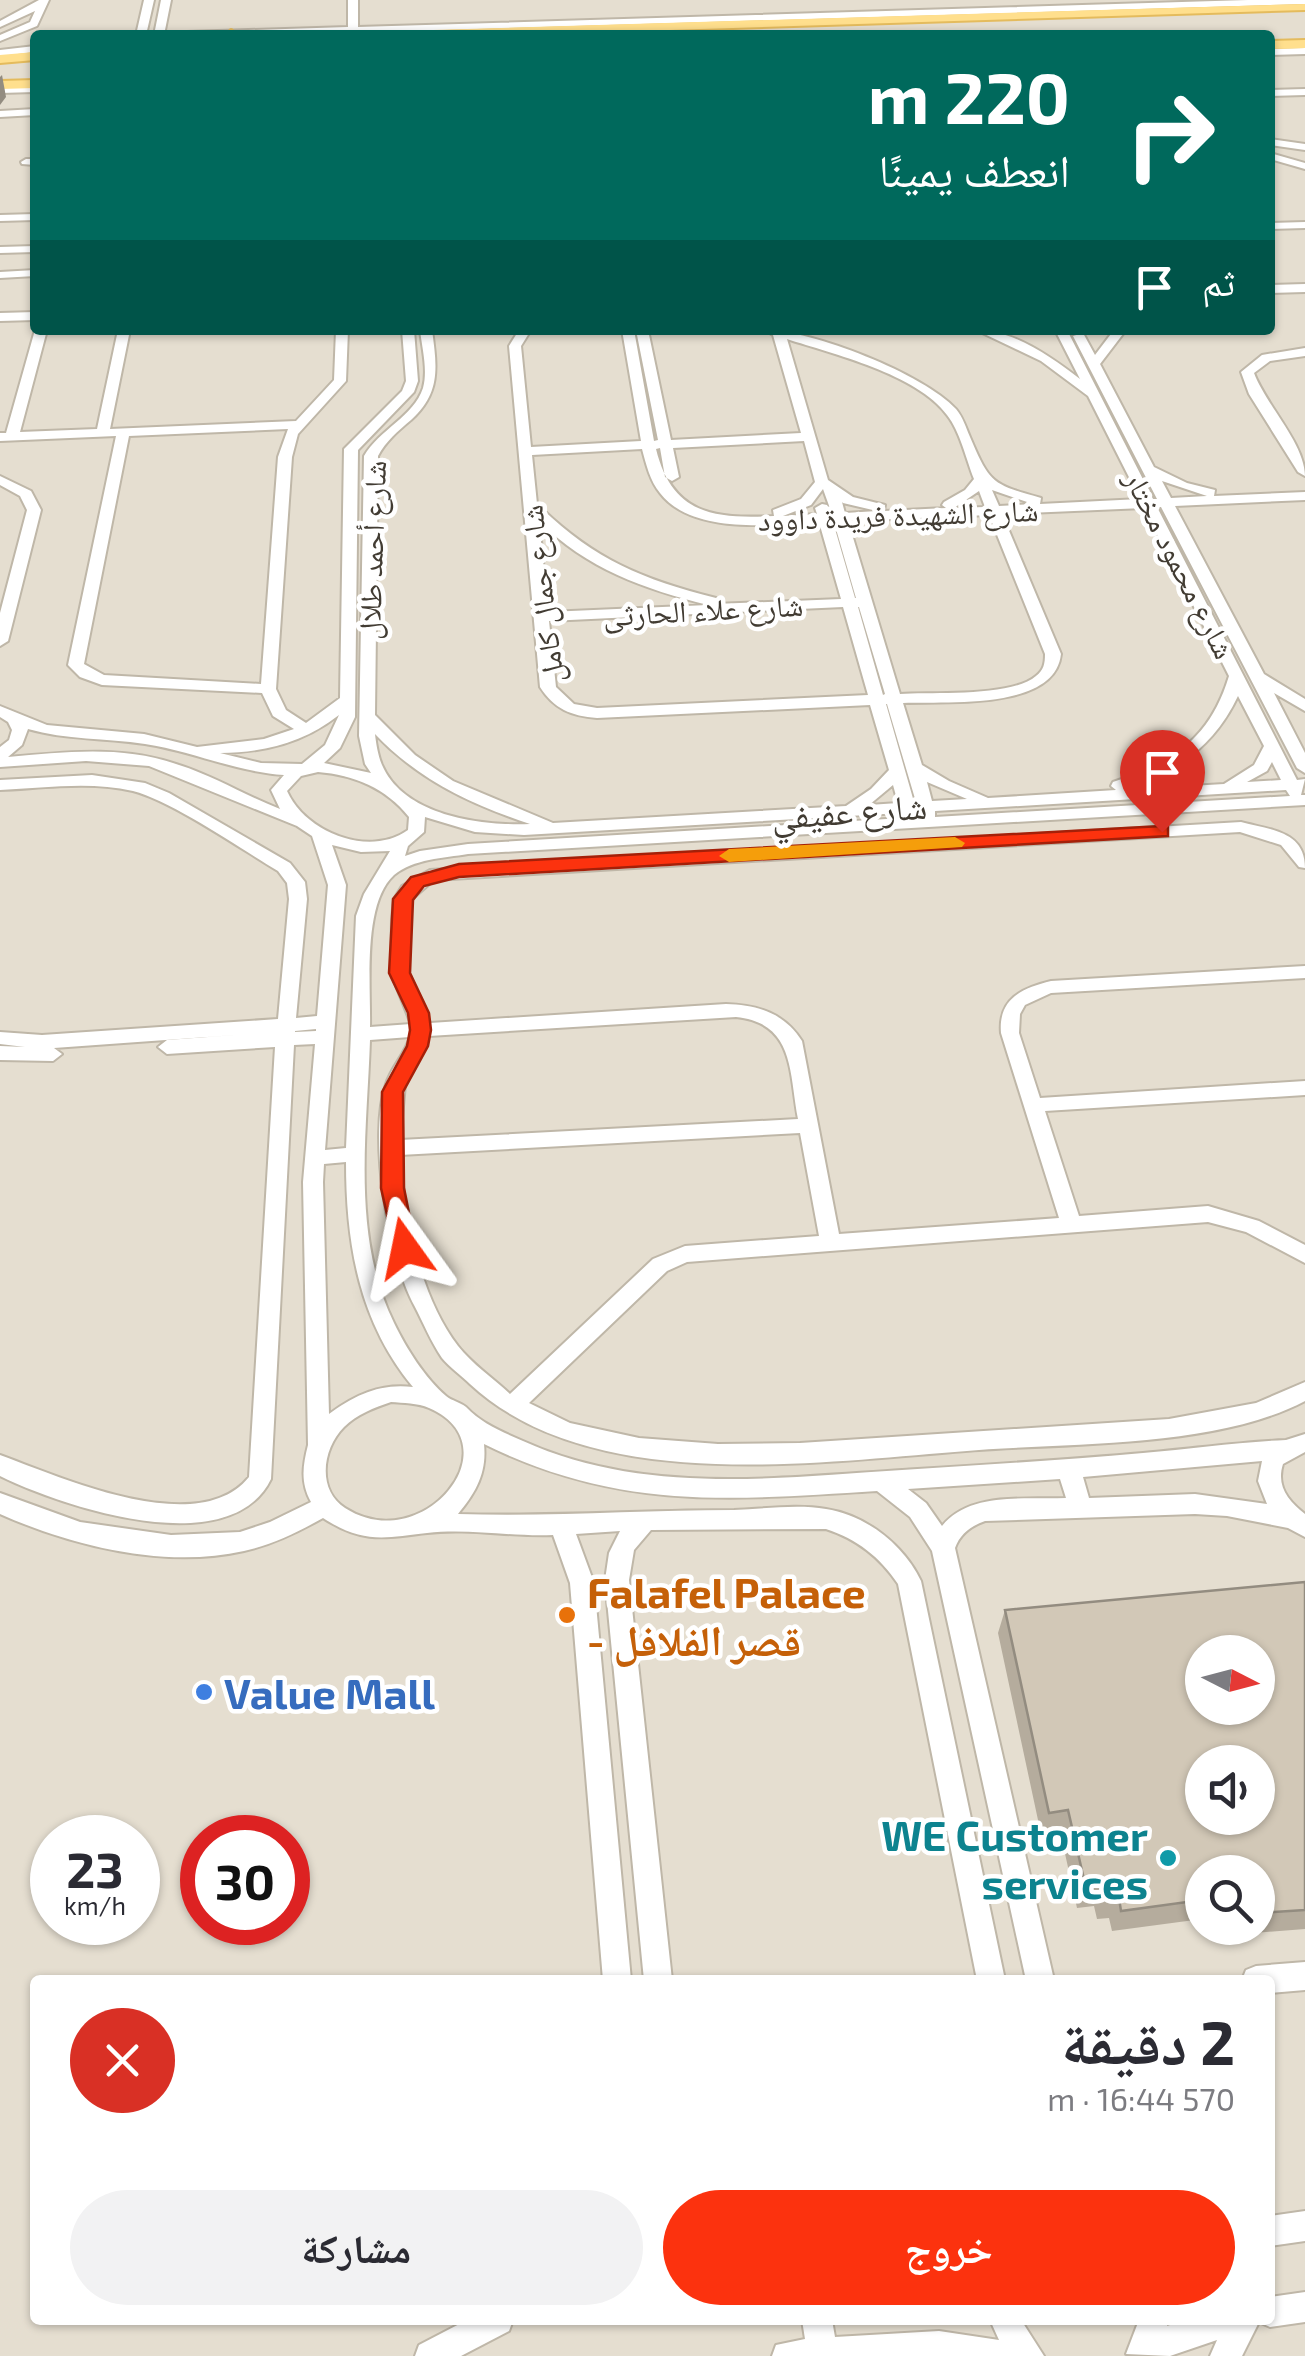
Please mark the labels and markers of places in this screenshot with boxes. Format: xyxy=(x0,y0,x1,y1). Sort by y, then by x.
pin xyxy=(1120,730,1205,833)
place label: Falafel Palace - قصر الفلافل xyxy=(587,1566,866,1667)
marker: Falafel Palace - قصر الفلافل xyxy=(556,1604,578,1626)
place label: Value Mall xyxy=(224,1667,435,1717)
marker: Value Mall xyxy=(193,1681,215,1703)
place label: WE Customer services xyxy=(881,1809,1148,1907)
marker: WE Customer services xyxy=(1157,1847,1179,1869)

